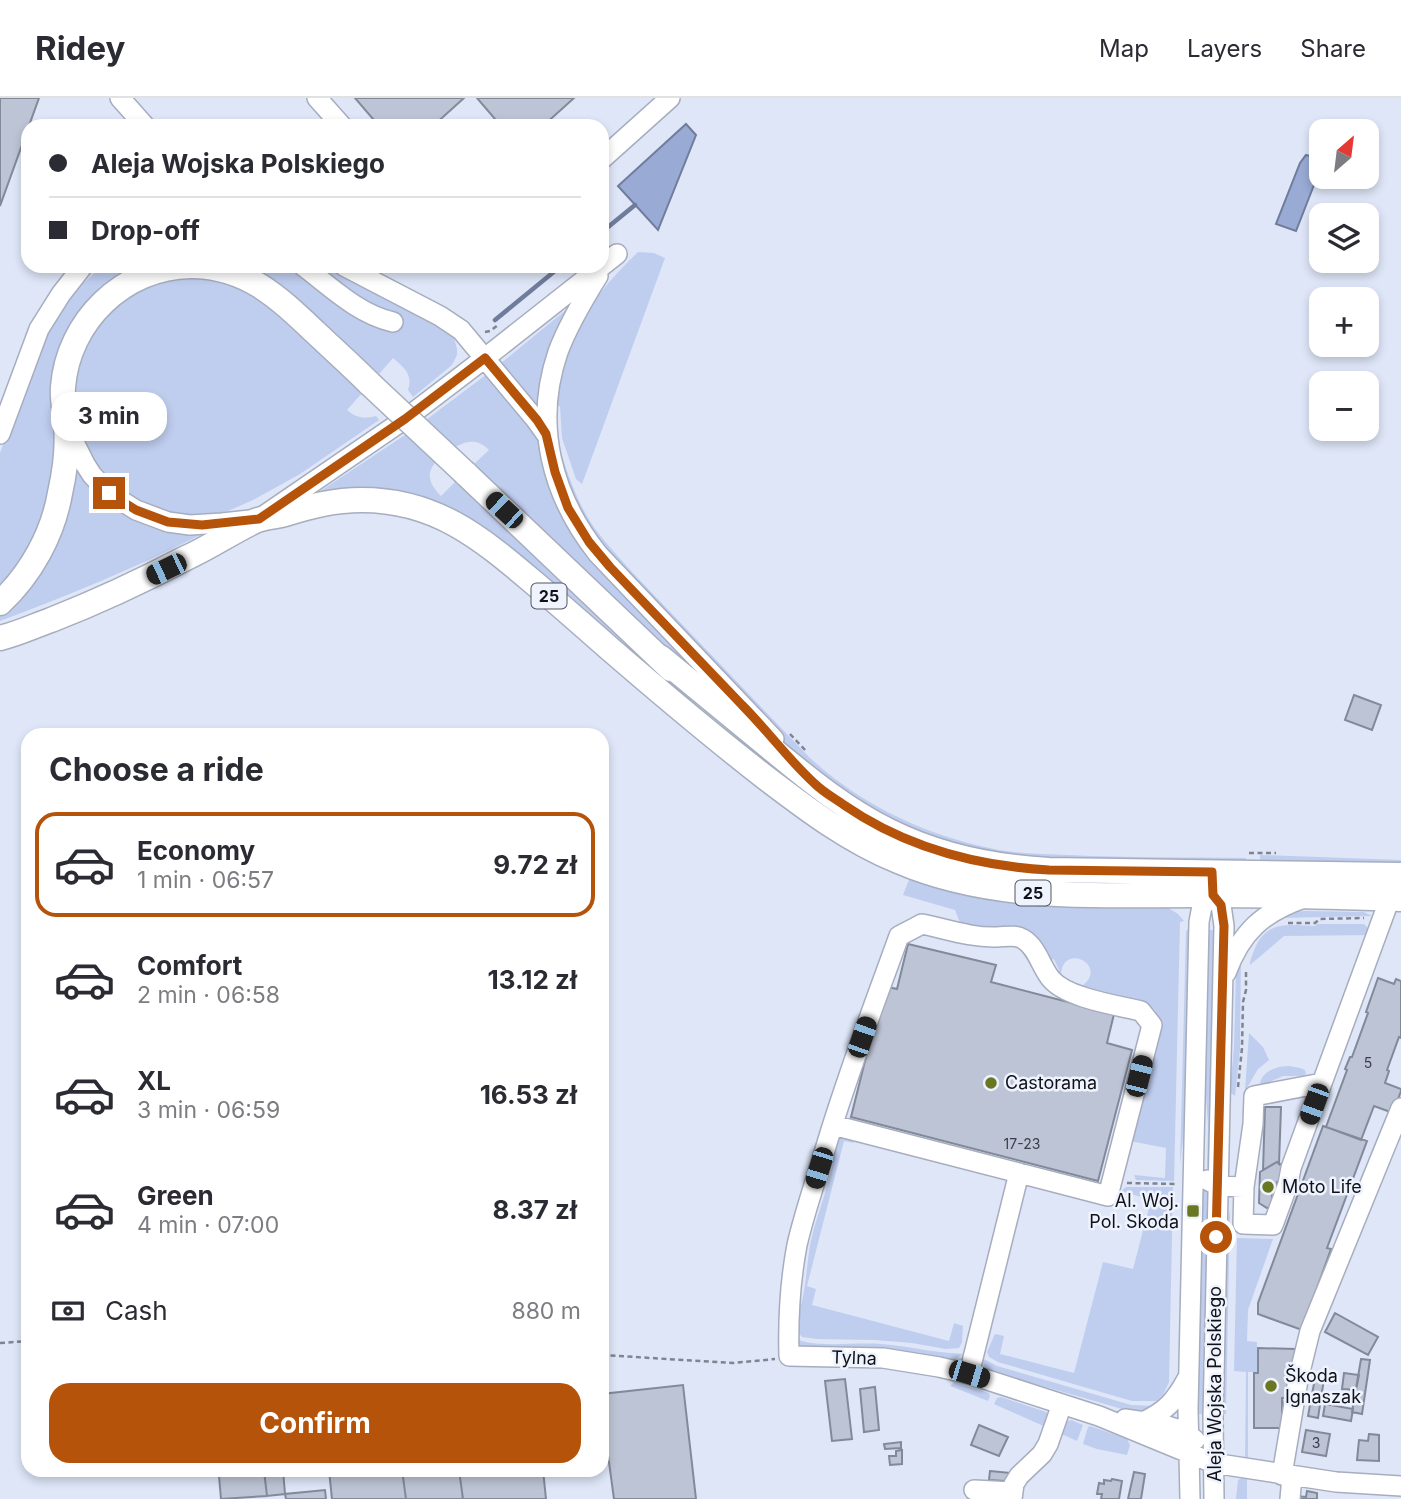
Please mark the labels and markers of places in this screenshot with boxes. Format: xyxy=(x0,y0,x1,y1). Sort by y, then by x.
place label: Castorama xyxy=(1005,1072,1097,1093)
marker: Castorama xyxy=(983,1075,999,1091)
place label: Moto Life xyxy=(1282,1176,1362,1197)
marker: Moto Life xyxy=(1260,1179,1276,1195)
place label: Al. Woj. Pol. Skoda xyxy=(1089,1190,1179,1232)
marker: Al. Woj. Pol. Skoda xyxy=(1185,1203,1201,1219)
place label: Škoda Ignaszak xyxy=(1285,1364,1361,1407)
marker: Škoda Ignaszak xyxy=(1263,1378,1279,1394)

